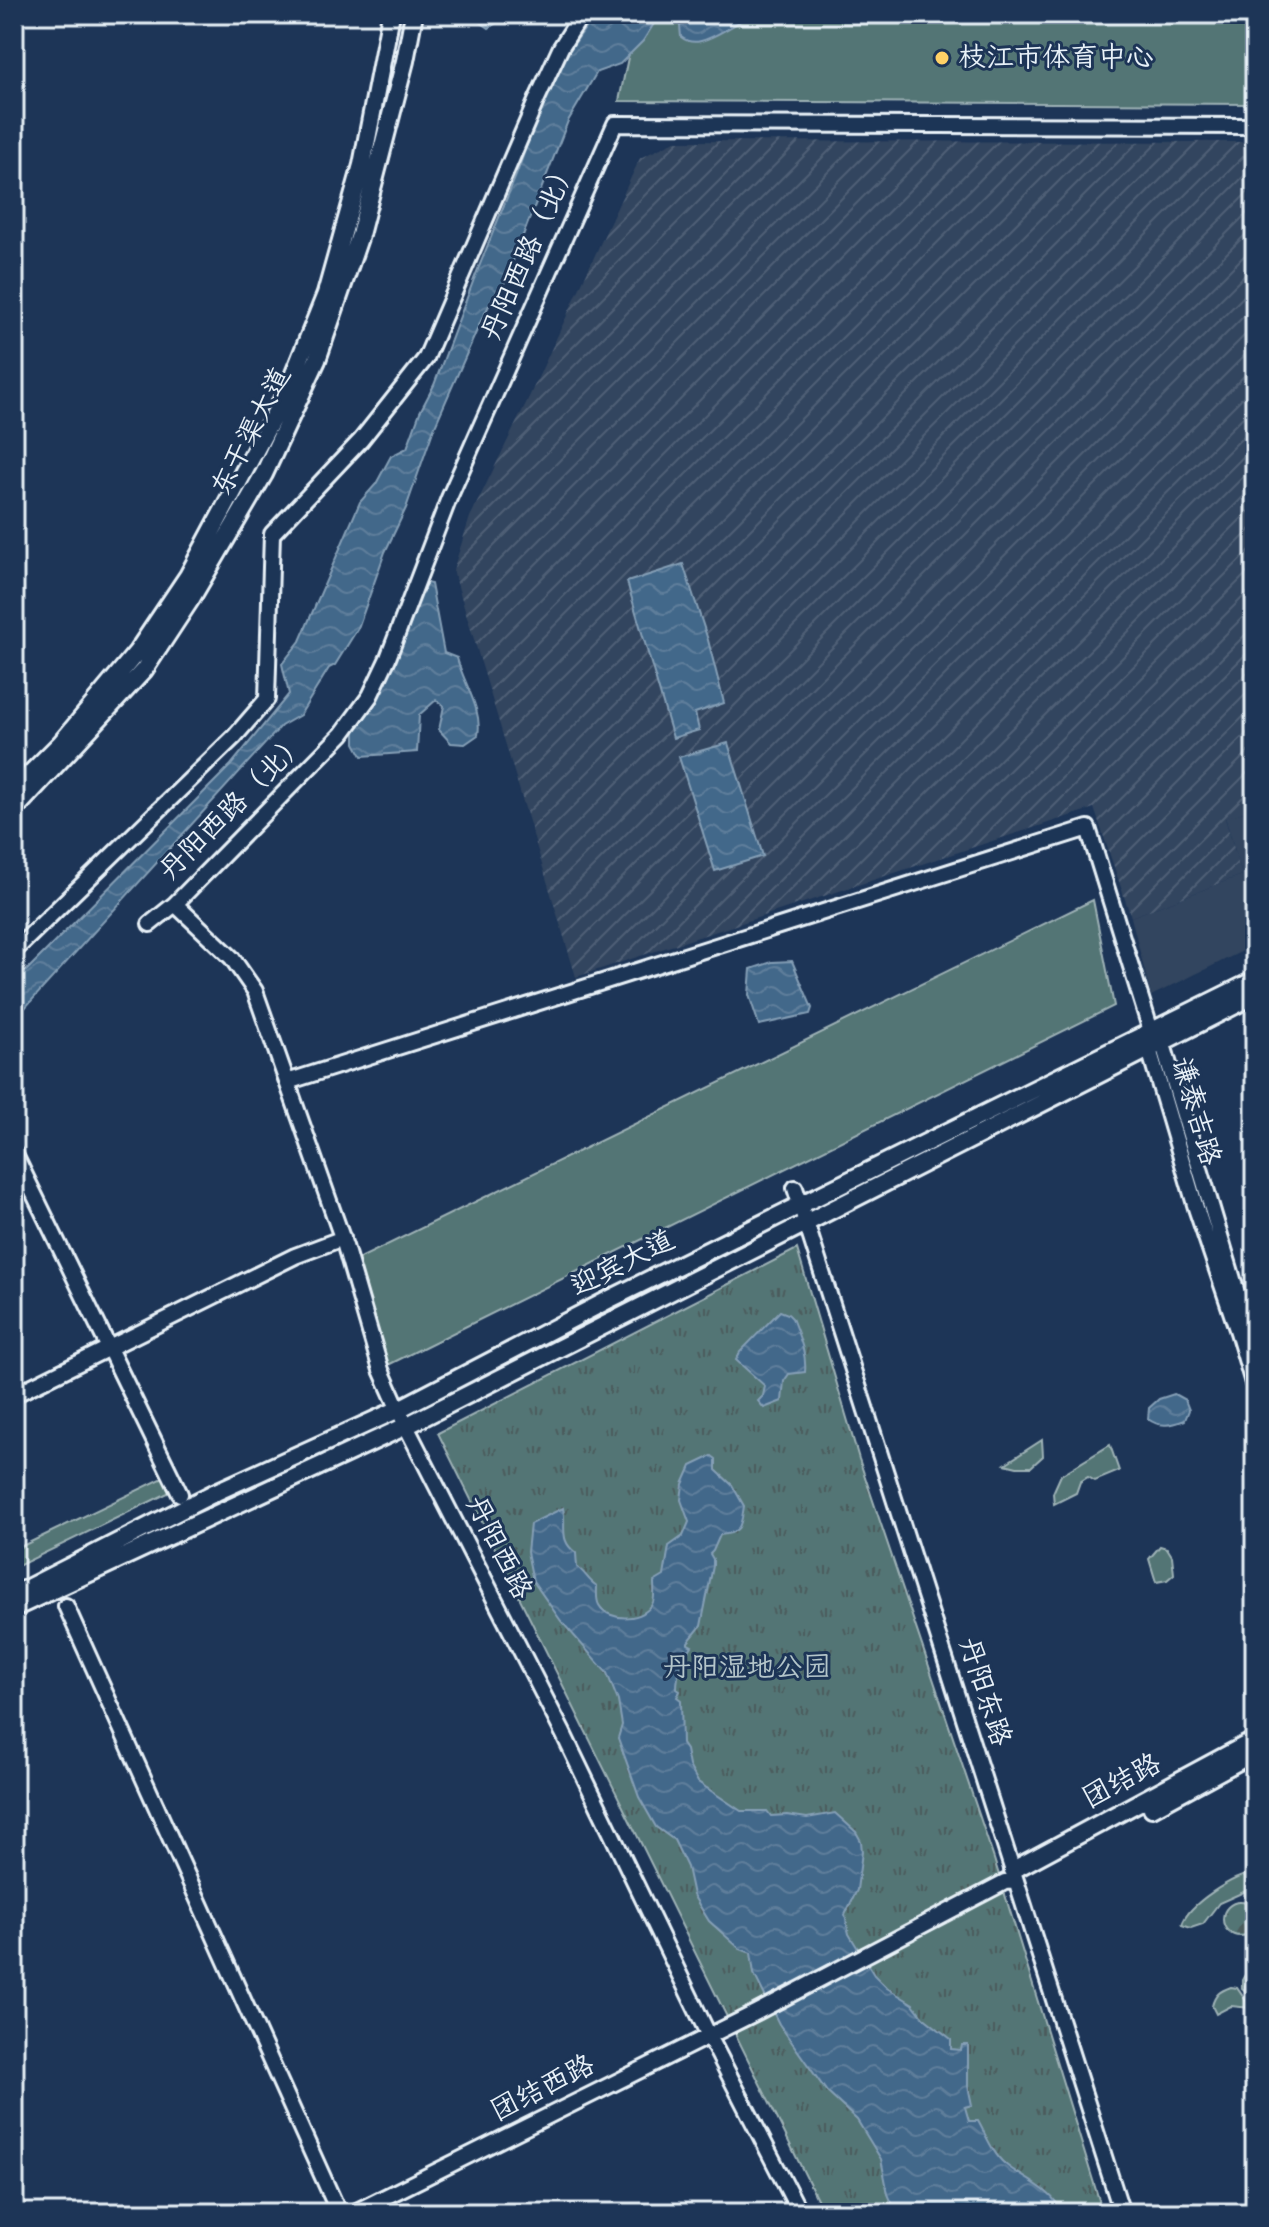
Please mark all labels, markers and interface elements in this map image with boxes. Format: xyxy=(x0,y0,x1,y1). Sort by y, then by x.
place label: 枝江市体育中心 xyxy=(958,40,1154,77)
marker: 枝江市体育中心 xyxy=(933,49,951,67)
street label: 丹阳西路（北） xyxy=(473,153,587,347)
street label: 东干渠大道 xyxy=(204,361,300,503)
street label: 丹阳西路（北） xyxy=(152,725,316,889)
street label: 谦泰吉路 xyxy=(1162,1052,1228,1170)
street label: 迎宾大道 xyxy=(565,1222,681,1306)
street label: 丹阳西路 xyxy=(456,1490,540,1606)
street label: 丹阳东路 xyxy=(949,1633,1019,1751)
park label: 丹阳湿地公园 xyxy=(663,1650,831,1687)
street label: 团结路 xyxy=(1076,1746,1168,1818)
street label: 团结西路 xyxy=(485,2047,601,2131)

